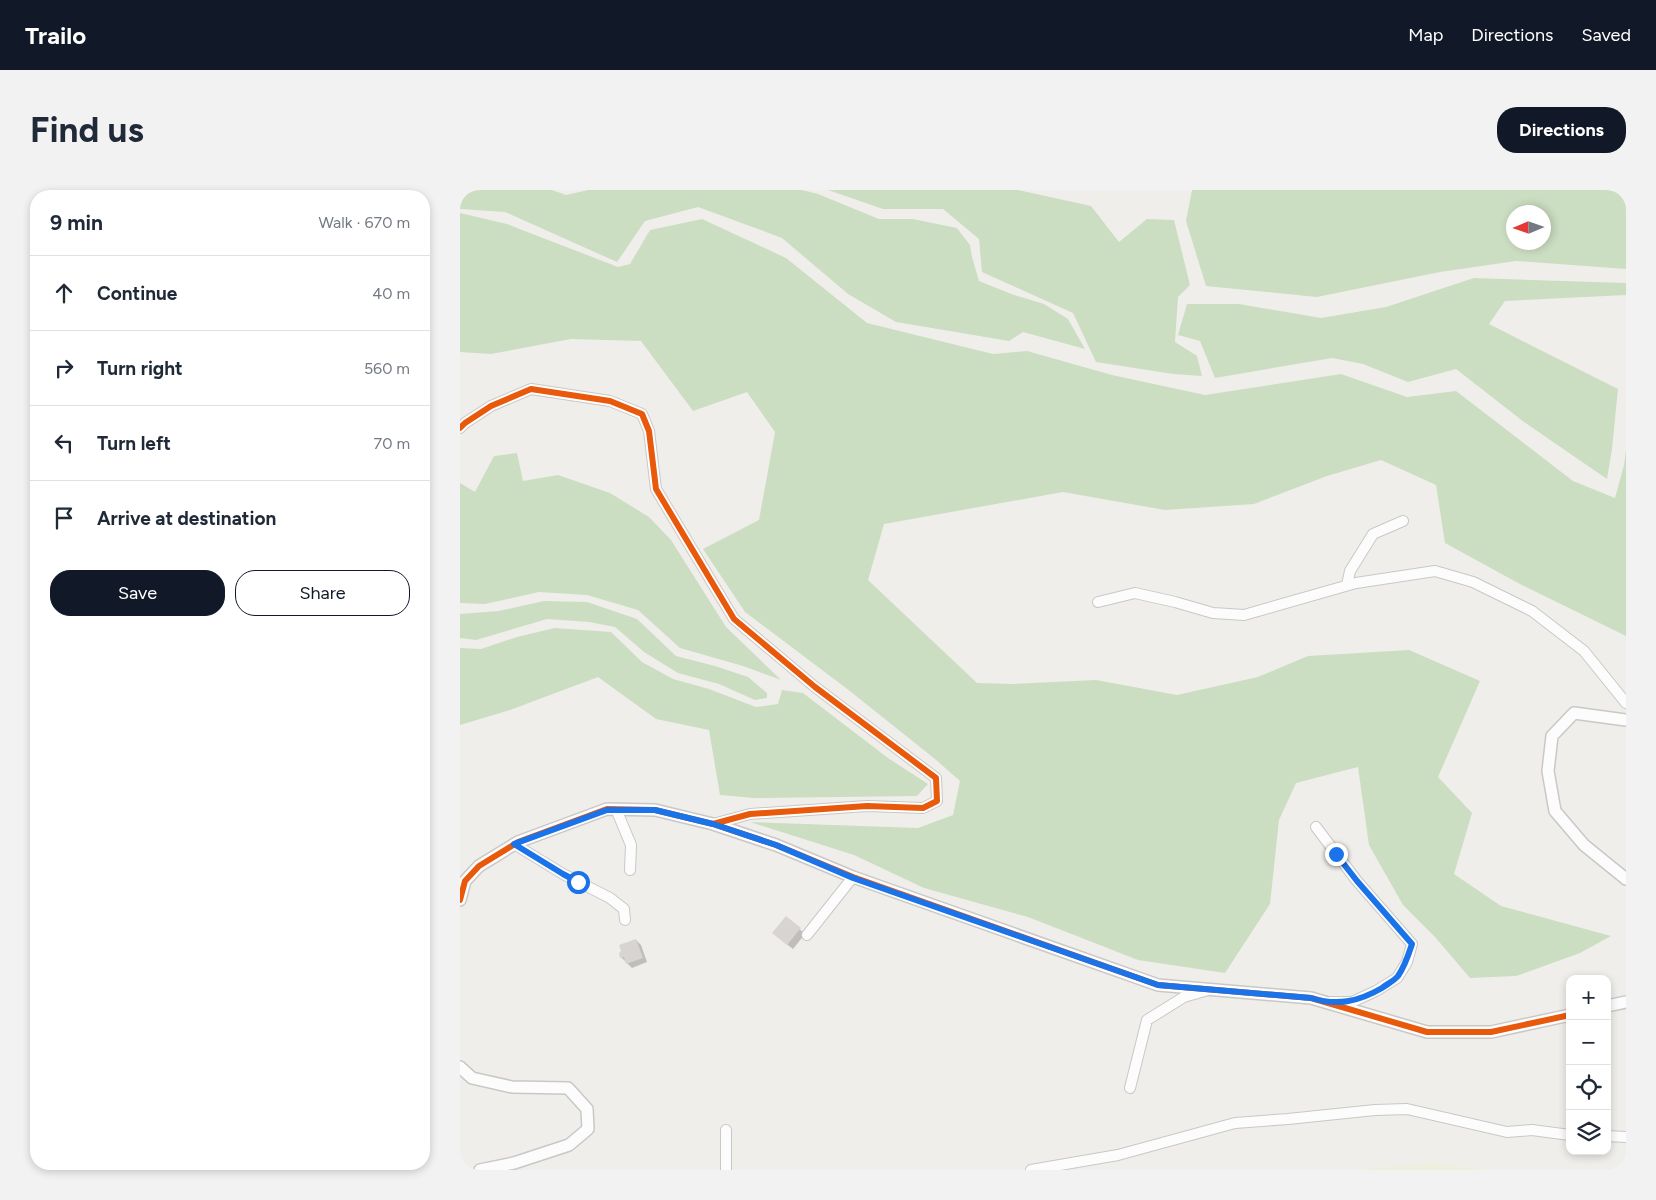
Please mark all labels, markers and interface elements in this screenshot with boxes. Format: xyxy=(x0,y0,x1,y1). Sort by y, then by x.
text: Trailo xyxy=(25,21,86,50)
text: Map xyxy=(1408,24,1443,46)
text: Directions xyxy=(1471,24,1553,46)
text: Saved xyxy=(1581,24,1631,46)
button: Directions xyxy=(1497,107,1626,153)
text: Find us xyxy=(30,109,144,151)
north arrow xyxy=(1506,205,1551,250)
text: 9 min xyxy=(50,210,103,235)
text: Walk · 670 m xyxy=(318,213,410,232)
icon: ahead xyxy=(50,279,78,307)
text: Continue xyxy=(97,282,177,305)
text: 40 m xyxy=(372,284,410,303)
icon: right xyxy=(50,354,78,382)
text: Turn right xyxy=(97,357,183,380)
text: 560 m xyxy=(364,359,410,378)
icon: left xyxy=(50,429,78,457)
text: Turn left xyxy=(97,432,171,455)
text: 70 m xyxy=(374,434,410,453)
icon: arrive xyxy=(50,504,78,532)
text: Arrive at destination xyxy=(97,507,276,530)
button: Save xyxy=(50,570,225,616)
button: Share xyxy=(235,570,410,616)
route end xyxy=(1325,843,1348,866)
route start xyxy=(567,871,590,894)
map controls xyxy=(1566,975,1611,1155)
button: + xyxy=(1566,975,1611,1020)
button: − xyxy=(1566,1020,1611,1065)
button: locate xyxy=(1566,1065,1611,1110)
button: layers xyxy=(1566,1110,1611,1155)

